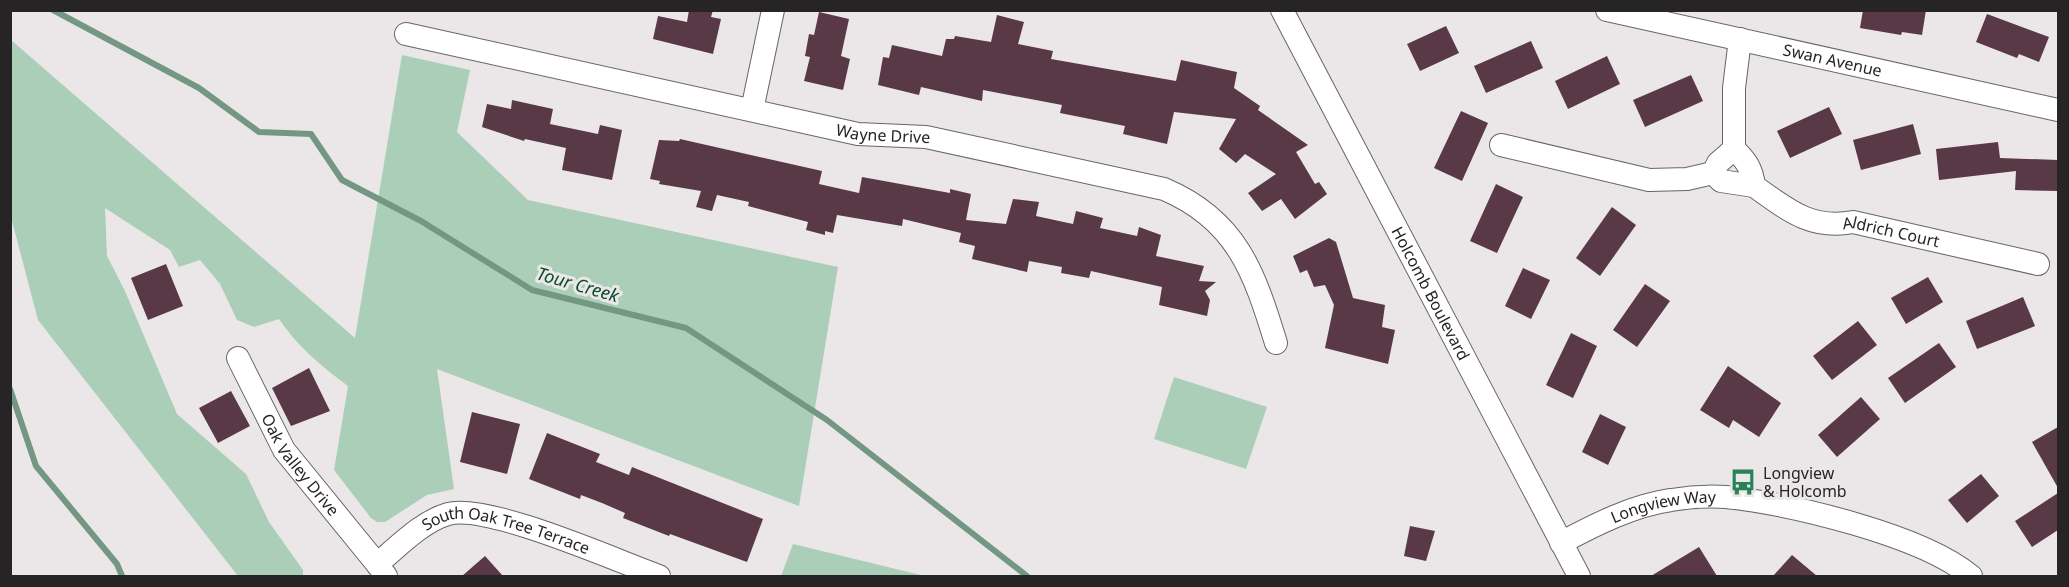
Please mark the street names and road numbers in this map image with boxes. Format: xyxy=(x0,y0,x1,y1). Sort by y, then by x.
street label: Swan Avenue xyxy=(1781,38,1884,82)
street label: Wayne Drive xyxy=(834,118,931,148)
street label: Aldrich Court xyxy=(1841,211,1942,252)
street label: Holcomb Boulevard xyxy=(1387,223,1475,364)
street label: Oak Valley Drive xyxy=(256,410,344,520)
street label: Longview Way xyxy=(1607,486,1717,528)
street label: South Oak Tree Terrace xyxy=(417,502,593,559)

